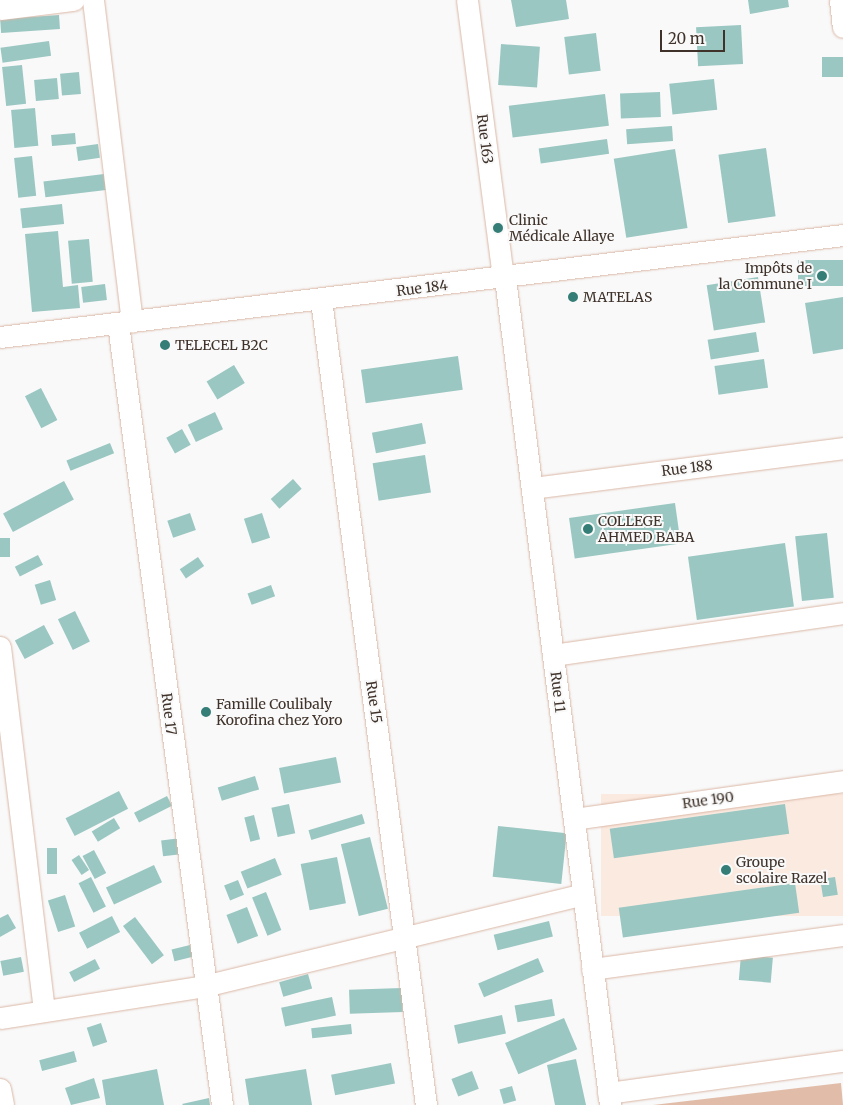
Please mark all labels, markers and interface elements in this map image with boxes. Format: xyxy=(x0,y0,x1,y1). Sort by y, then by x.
scale bar xyxy=(663,20,728,52)
text: 20 m xyxy=(668,29,705,48)
street label: Rue 163 xyxy=(474,113,496,165)
place label: Clinic Médicale Allaye xyxy=(509,212,614,244)
marker: Clinic Médicale Allaye xyxy=(491,221,505,235)
place label: Impôts de la Commune I xyxy=(718,260,812,292)
marker: Impôts de la Commune I xyxy=(816,270,828,282)
street label: Rue 184 xyxy=(395,277,449,299)
place label: MATELAS xyxy=(583,289,652,305)
marker: MATELAS xyxy=(567,291,579,303)
place label: TELECEL B2C xyxy=(175,337,268,353)
marker: TELECEL B2C xyxy=(159,339,171,351)
street label: Rue 188 xyxy=(660,457,714,479)
place label: COLLEGE AHMED BABA xyxy=(598,513,694,546)
marker: COLLEGE AHMED BABA xyxy=(582,523,594,535)
street label: Rue 11 xyxy=(547,671,569,713)
street label: Rue 15 xyxy=(363,680,385,724)
street label: Rue 17 xyxy=(158,692,180,736)
place label: Famille Coulibaly Korofina chez Yoro xyxy=(216,696,342,729)
marker: Famille Coulibaly Korofina chez Yoro xyxy=(200,706,212,718)
street label: Rue 190 xyxy=(681,788,735,812)
place label: Groupe scolaire Razel xyxy=(736,854,827,886)
marker: Groupe scolaire Razel xyxy=(720,864,732,876)

